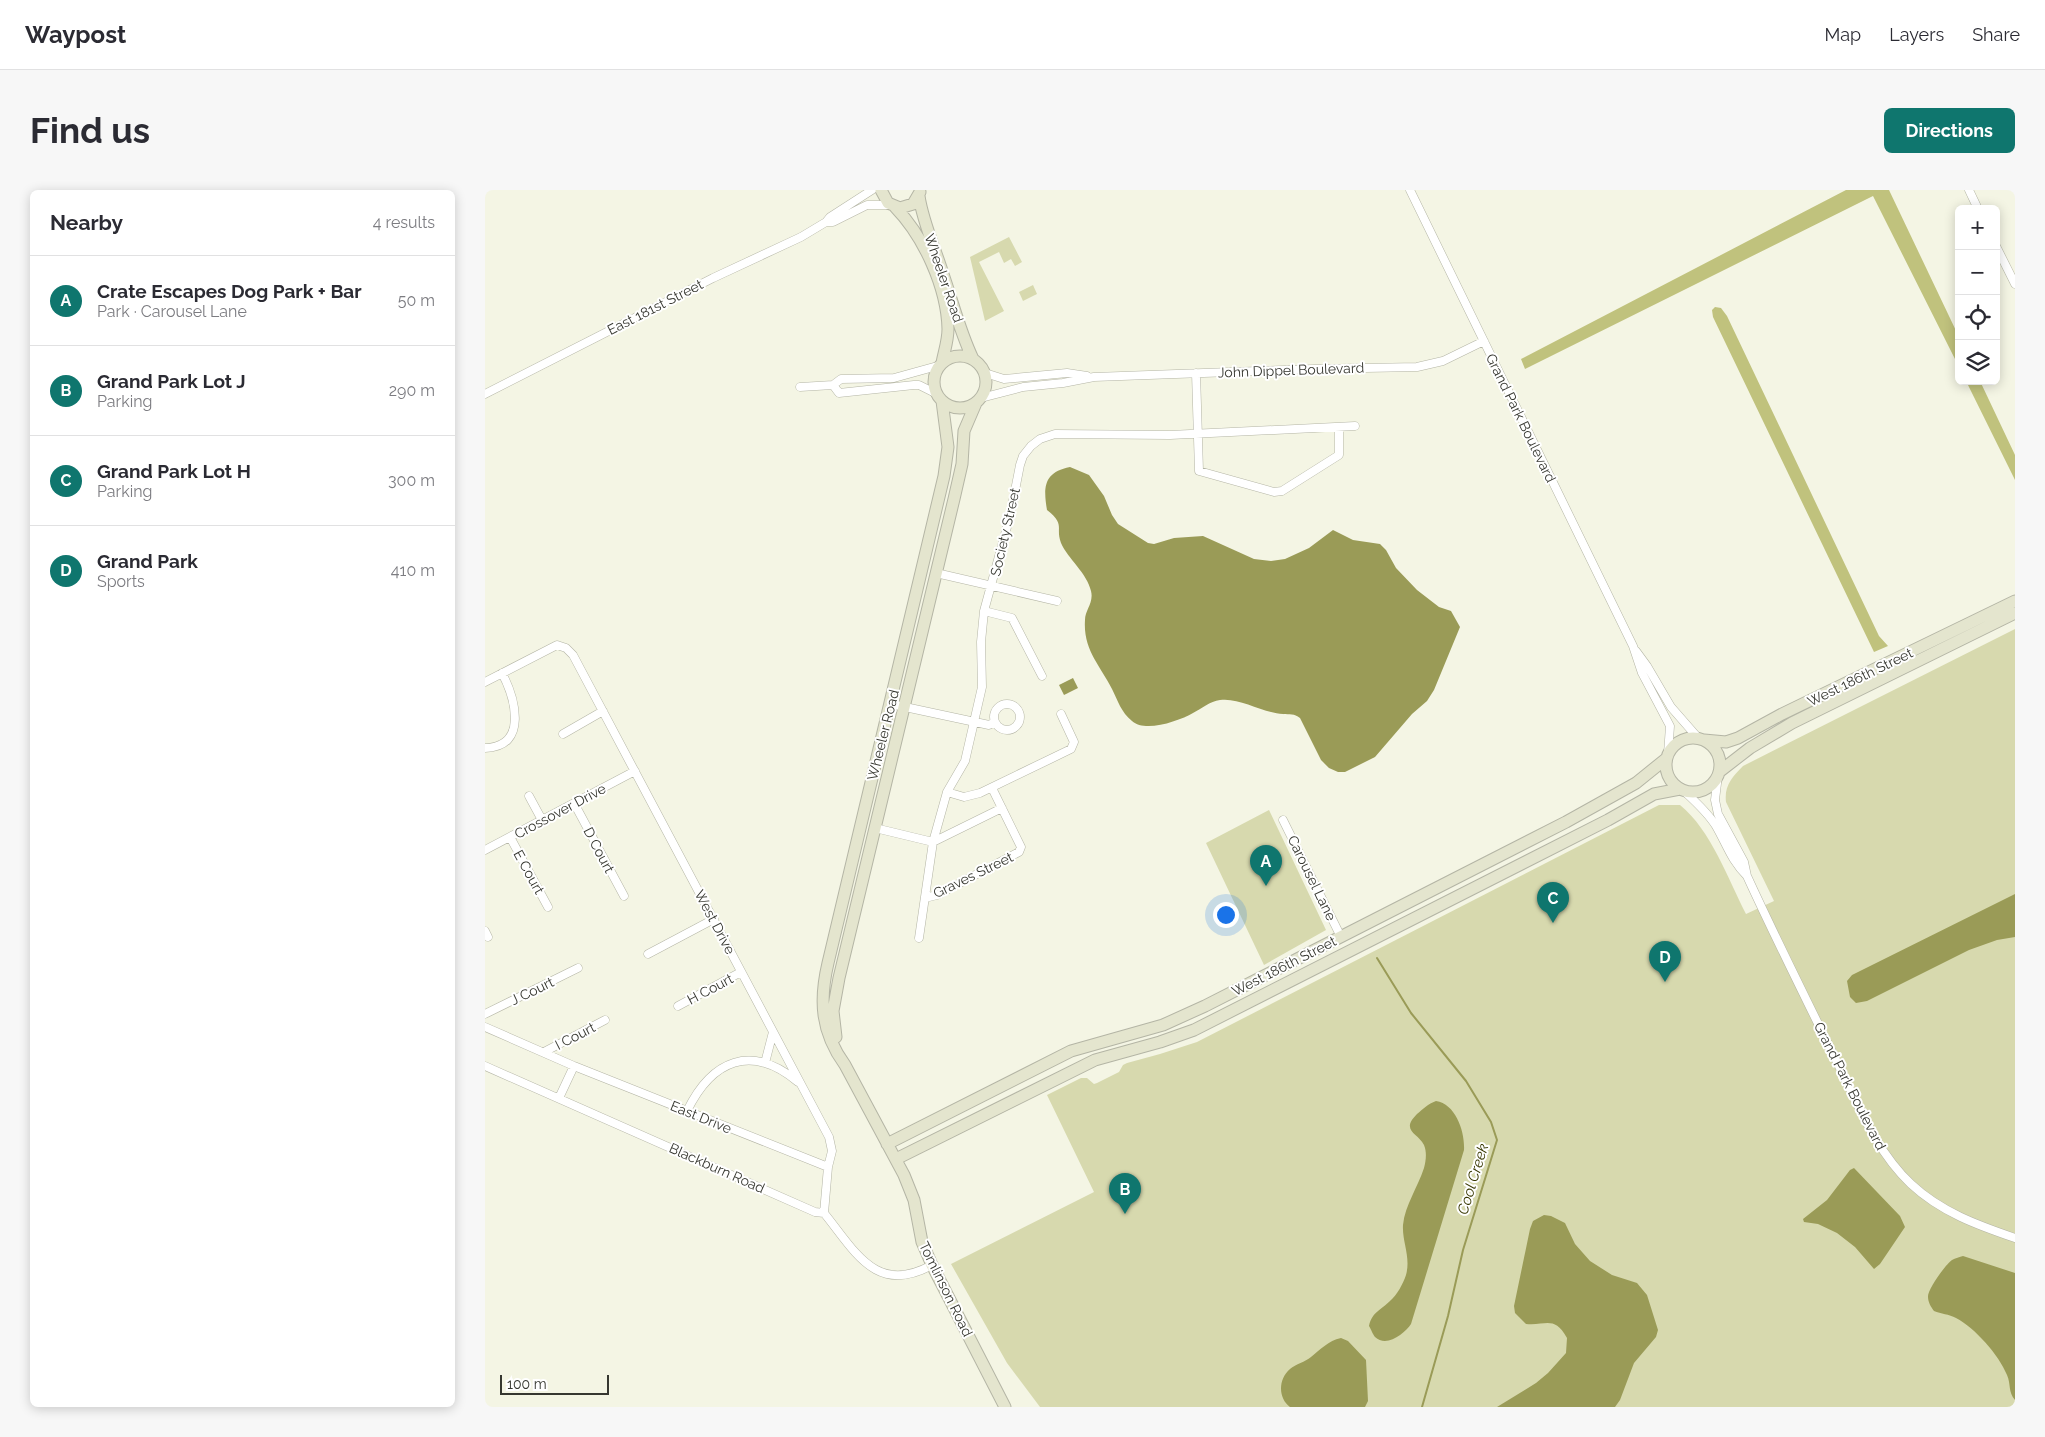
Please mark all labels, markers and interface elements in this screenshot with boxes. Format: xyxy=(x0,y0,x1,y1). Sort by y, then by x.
text: Waypost xyxy=(25,20,126,49)
text: Map xyxy=(1825,24,1861,45)
text: Layers xyxy=(1889,24,1944,45)
text: Share xyxy=(1972,24,2020,45)
button: Directions xyxy=(1884,108,2015,153)
text: Find us xyxy=(30,110,150,151)
map controls xyxy=(1955,205,2000,385)
button: + xyxy=(1955,205,2000,250)
text: Nearby xyxy=(50,210,123,235)
text: 4 results xyxy=(373,213,435,232)
street label: Wheeler Road xyxy=(921,231,967,325)
button: − xyxy=(1955,250,2000,295)
street label: East 181st Street xyxy=(604,276,706,338)
text: Crate Escapes Dog Park + Bar xyxy=(97,280,362,302)
text: A xyxy=(61,291,71,310)
text: 50 m xyxy=(398,291,435,310)
button: locate xyxy=(1955,295,2000,340)
text: Park · Carousel Lane xyxy=(97,302,247,321)
button: layers xyxy=(1955,340,2000,385)
street label: Grand Park Boulevard xyxy=(1483,351,1559,485)
street label: John Dippel Boulevard xyxy=(1218,359,1364,381)
text: Grand Park Lot J xyxy=(97,370,245,392)
text: B xyxy=(61,381,71,400)
text: 290 m xyxy=(389,381,435,400)
text: Parking xyxy=(97,392,152,411)
text: Grand Park Lot H xyxy=(97,460,251,482)
text: C xyxy=(61,471,71,490)
text: 300 m xyxy=(388,471,435,490)
text: Parking xyxy=(97,482,152,501)
street label: Society Street xyxy=(987,486,1023,578)
text: Grand Park xyxy=(97,550,198,572)
text: D xyxy=(60,561,72,580)
text: 410 m xyxy=(391,561,435,580)
text: Sports xyxy=(97,572,145,591)
street label: West 186th Street xyxy=(1805,644,1915,709)
street label: Wheeler Road xyxy=(864,688,902,782)
street label: Crossover Drive xyxy=(512,780,608,842)
street label: D Court xyxy=(580,824,618,876)
street label: Carousel Lane xyxy=(1284,833,1340,923)
pin: A xyxy=(1250,845,1282,886)
street label: E Court xyxy=(510,847,548,897)
street label: Graves Street xyxy=(930,849,1016,901)
pin: C xyxy=(1537,882,1569,923)
street label: West Drive xyxy=(691,887,739,957)
your location xyxy=(1213,902,1239,928)
street label: West 186th Street xyxy=(1229,933,1339,999)
pin: D xyxy=(1649,941,1681,982)
street label: H Court xyxy=(684,970,736,1008)
street label: J Court xyxy=(508,974,557,1008)
street label: I Court xyxy=(552,1019,598,1053)
street label: Grand Park Boulevard xyxy=(1811,1019,1889,1153)
street label: East Drive xyxy=(668,1097,734,1137)
street label: Blackburn Road xyxy=(667,1140,767,1196)
water label: Cool Creek xyxy=(1454,1141,1492,1217)
pin: B xyxy=(1109,1173,1141,1214)
street label: Tomlinson Road xyxy=(916,1239,976,1339)
scale bar xyxy=(500,1372,609,1395)
text: 100 m xyxy=(507,1376,547,1392)

